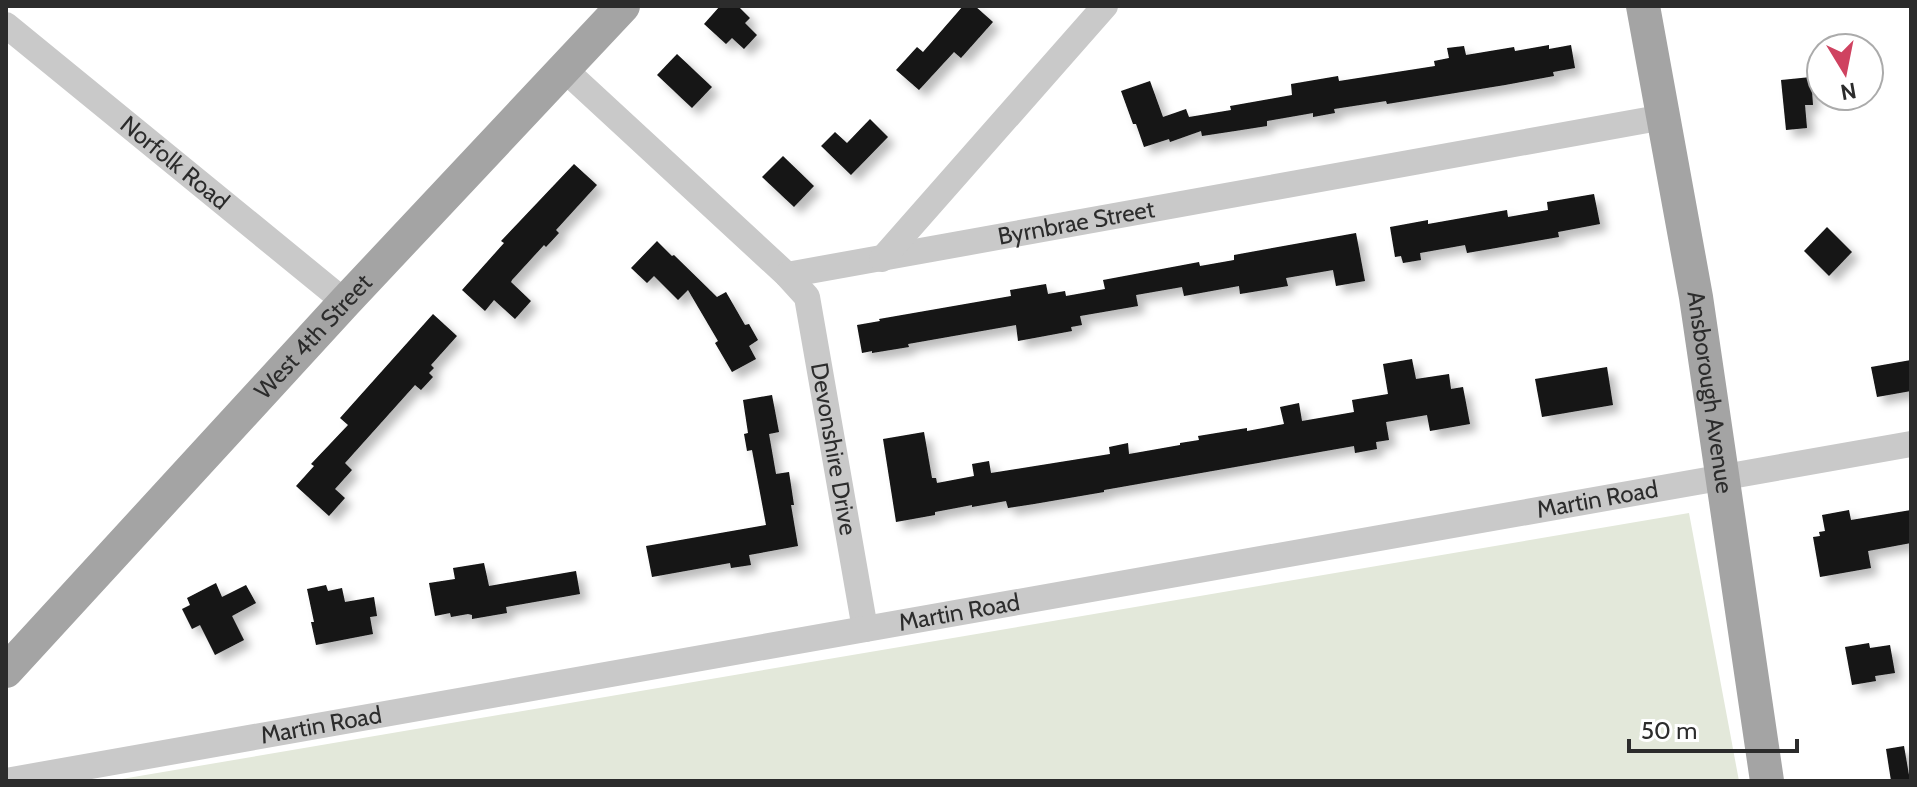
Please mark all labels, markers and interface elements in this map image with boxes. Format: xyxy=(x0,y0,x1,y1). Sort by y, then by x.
north arrow xyxy=(1805,32,1885,112)
text: N xyxy=(1838,77,1858,106)
street label: Norfolk Road xyxy=(115,109,235,216)
street label: Byrnbrae Street xyxy=(995,194,1157,251)
street label: West 4th Street xyxy=(248,268,378,405)
street label: Ansborough Avenue xyxy=(1681,289,1740,495)
street label: Devonshire Drive xyxy=(805,360,863,537)
street label: Martin Road xyxy=(1534,474,1660,524)
street label: Martin Road xyxy=(896,587,1022,637)
street label: Martin Road xyxy=(258,700,384,750)
scale bar xyxy=(1629,703,1797,753)
text: 50 m xyxy=(1641,716,1697,745)

